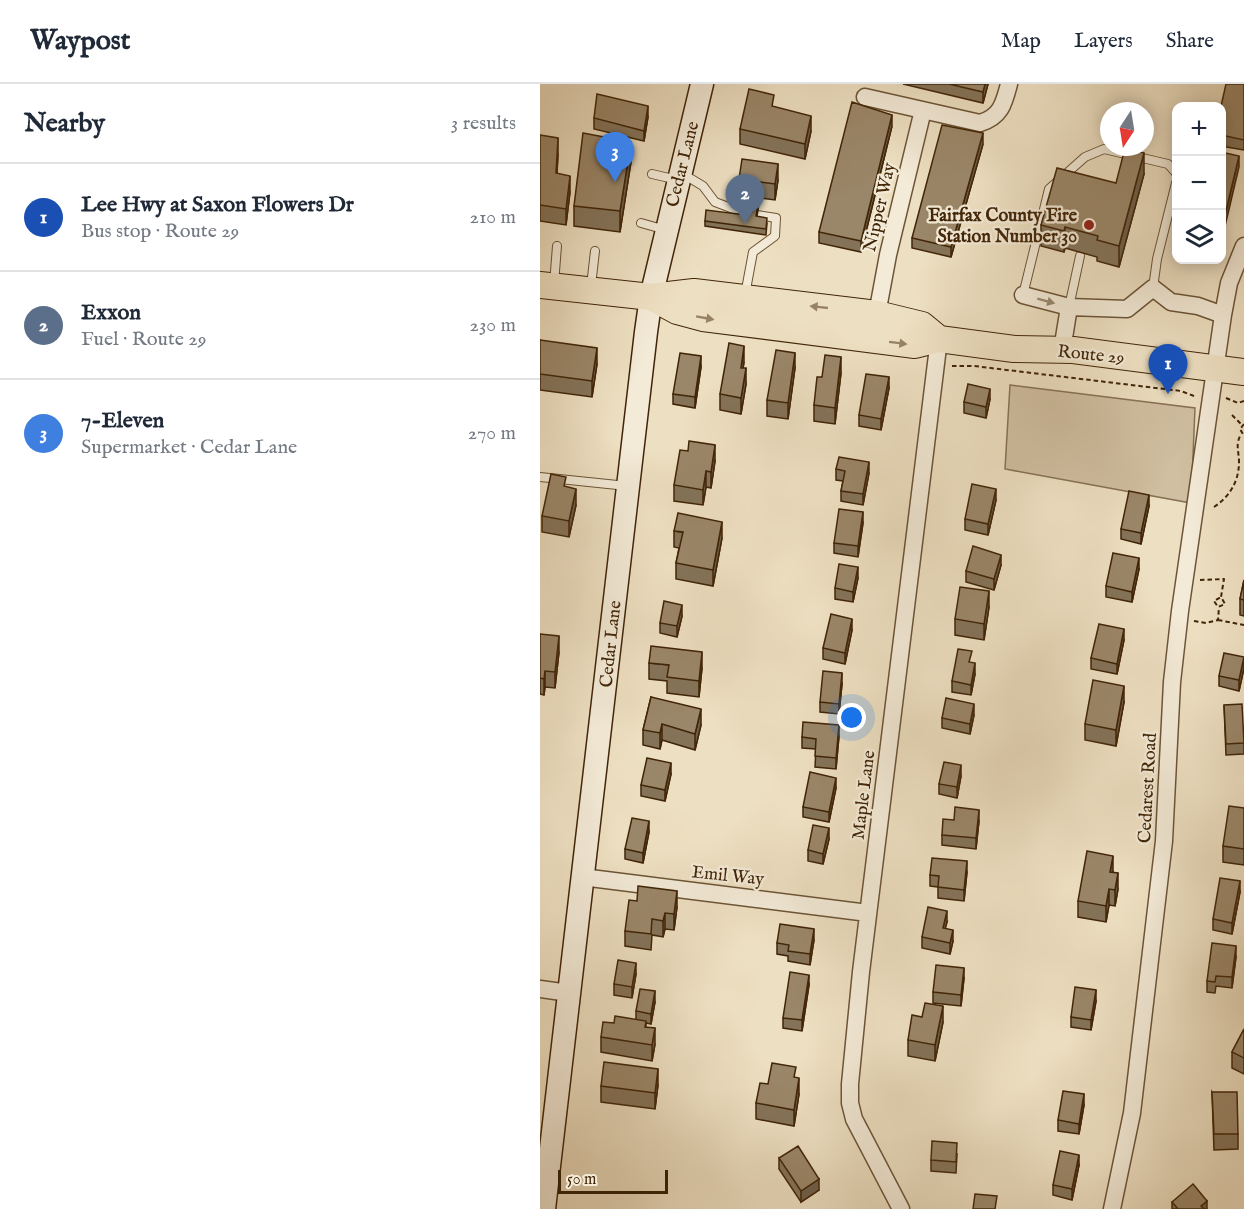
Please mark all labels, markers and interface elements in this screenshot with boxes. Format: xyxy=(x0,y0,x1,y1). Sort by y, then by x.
text: Waypost xyxy=(30,24,130,59)
text: Map xyxy=(1001,28,1041,55)
text: Layers xyxy=(1074,28,1133,55)
text: Share xyxy=(1166,28,1214,55)
north arrow xyxy=(1100,102,1154,156)
map controls xyxy=(1172,102,1226,264)
button: + xyxy=(1172,102,1226,156)
text: Nearby xyxy=(24,107,105,140)
text: 3 results xyxy=(451,111,516,136)
street label: Cedar Lane xyxy=(662,119,705,210)
pin: 3 xyxy=(596,132,634,182)
button: − xyxy=(1172,156,1226,210)
street label: Nipper Way xyxy=(859,160,902,254)
pin: 2 xyxy=(726,174,764,224)
text: Lee Hwy at Saxon Flowers Dr xyxy=(81,191,354,219)
text: 1 xyxy=(40,205,47,230)
text: 210 m xyxy=(470,205,516,230)
place label: Fairfax County Fire Station Number 30 xyxy=(928,205,1078,249)
button: layers xyxy=(1172,210,1226,264)
marker: Fairfax County Fire Station Number 30 xyxy=(1082,218,1096,232)
text: Bus stop · Route 29 xyxy=(81,219,239,244)
one-way arrow xyxy=(1037,297,1055,306)
text: Exxon xyxy=(81,299,141,327)
one-way arrow xyxy=(809,302,828,312)
text: 2 xyxy=(39,313,48,338)
text: 230 m xyxy=(470,313,516,338)
one-way arrow xyxy=(696,314,715,323)
text: Fuel · Route 29 xyxy=(81,327,206,352)
one-way arrow xyxy=(889,338,908,347)
street label: Route 29 xyxy=(1056,341,1125,370)
pin: 1 xyxy=(1148,344,1188,394)
text: 7-Eleven xyxy=(81,407,164,435)
text: 3 xyxy=(40,421,47,446)
text: 270 m xyxy=(468,421,516,446)
text: Supermarket · Cedar Lane xyxy=(81,435,297,460)
street label: Cedar Lane xyxy=(595,599,628,689)
your location xyxy=(837,703,866,732)
street label: Cedarest Road xyxy=(1134,732,1163,844)
street label: Maple Lane xyxy=(848,749,881,841)
street label: Emil Way xyxy=(691,861,765,892)
scale bar xyxy=(558,1167,668,1194)
text: 50 m xyxy=(567,1170,596,1190)

